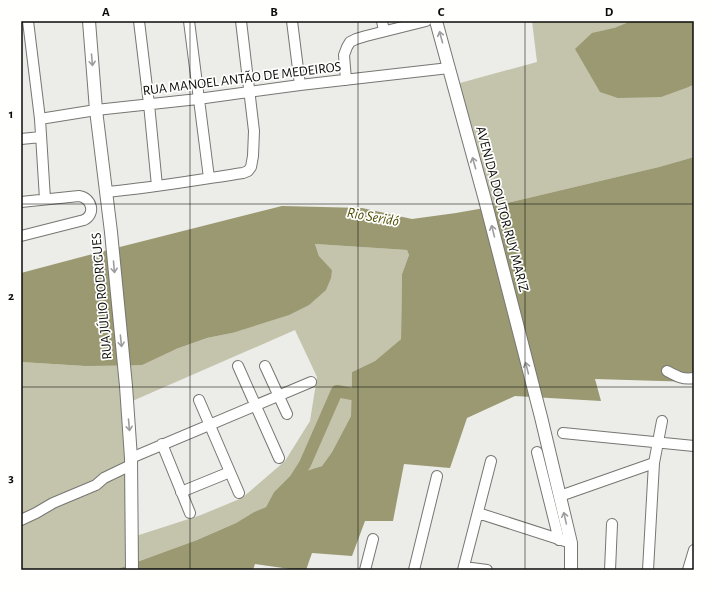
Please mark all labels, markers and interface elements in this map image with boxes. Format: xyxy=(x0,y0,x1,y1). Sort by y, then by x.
text: A xyxy=(102,6,110,19)
text: B xyxy=(270,6,278,19)
text: C xyxy=(438,6,445,19)
text: D xyxy=(605,6,614,19)
one-way arrow xyxy=(436,31,444,44)
one-way arrow xyxy=(88,53,96,66)
street label: RUA MANOEL ANTÃO DE MEDEIROS xyxy=(142,58,342,98)
text: 1 xyxy=(9,108,13,121)
street label: AVENIDA DOUTOR RUY MARIZ xyxy=(473,125,531,293)
one-way arrow xyxy=(470,157,478,170)
water label: Rio Seridó xyxy=(346,205,400,229)
one-way arrow xyxy=(488,224,496,237)
street label: RUA JÚLIO RODRIGUES xyxy=(86,232,115,360)
one-way arrow xyxy=(111,260,118,273)
text: 2 xyxy=(8,290,14,303)
one-way arrow xyxy=(118,334,125,347)
one-way arrow xyxy=(523,362,531,375)
one-way arrow xyxy=(125,418,132,431)
text: 3 xyxy=(8,472,14,485)
one-way arrow xyxy=(560,512,568,525)

